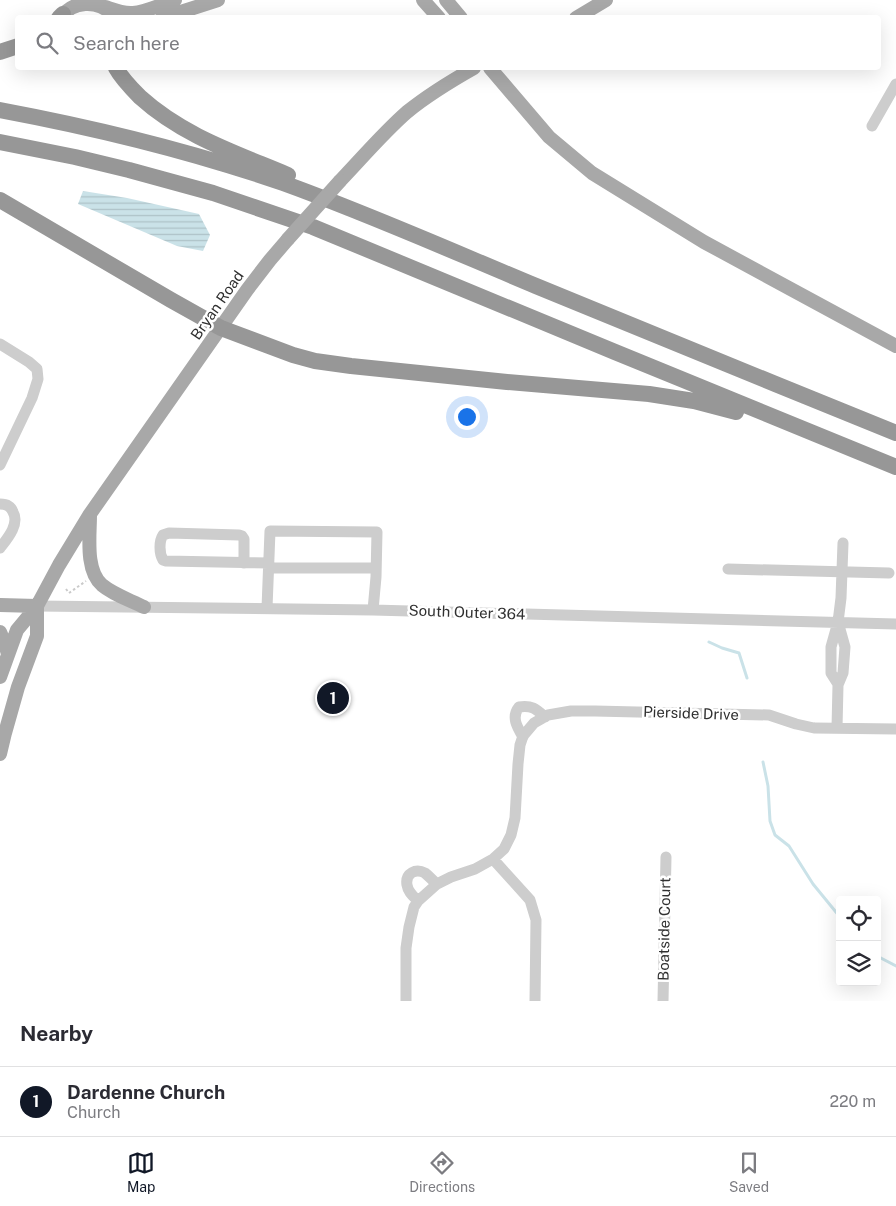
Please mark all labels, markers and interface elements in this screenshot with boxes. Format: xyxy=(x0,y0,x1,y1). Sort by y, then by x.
search box xyxy=(15,15,881,70)
icon: search xyxy=(33,29,61,57)
text: Search here xyxy=(73,32,180,54)
street label: Bryan Road xyxy=(187,267,247,343)
your location xyxy=(454,404,480,430)
street label: South Outer 364 xyxy=(408,601,526,623)
pin: 1 xyxy=(317,679,349,717)
street label: Pierside Drive xyxy=(643,703,739,723)
street label: Boatside Court xyxy=(655,877,673,981)
map controls xyxy=(836,896,881,986)
button: locate xyxy=(836,896,881,941)
button: layers xyxy=(836,941,881,986)
text: Nearby xyxy=(20,1021,93,1046)
text: Dardenne Church xyxy=(67,1081,225,1103)
text: 1 xyxy=(33,1092,39,1111)
text: 220 m xyxy=(829,1092,876,1111)
text: Church xyxy=(67,1103,121,1122)
tab: Map xyxy=(127,1149,155,1195)
tab: Directions xyxy=(409,1149,475,1195)
tab: Saved xyxy=(729,1149,769,1195)

